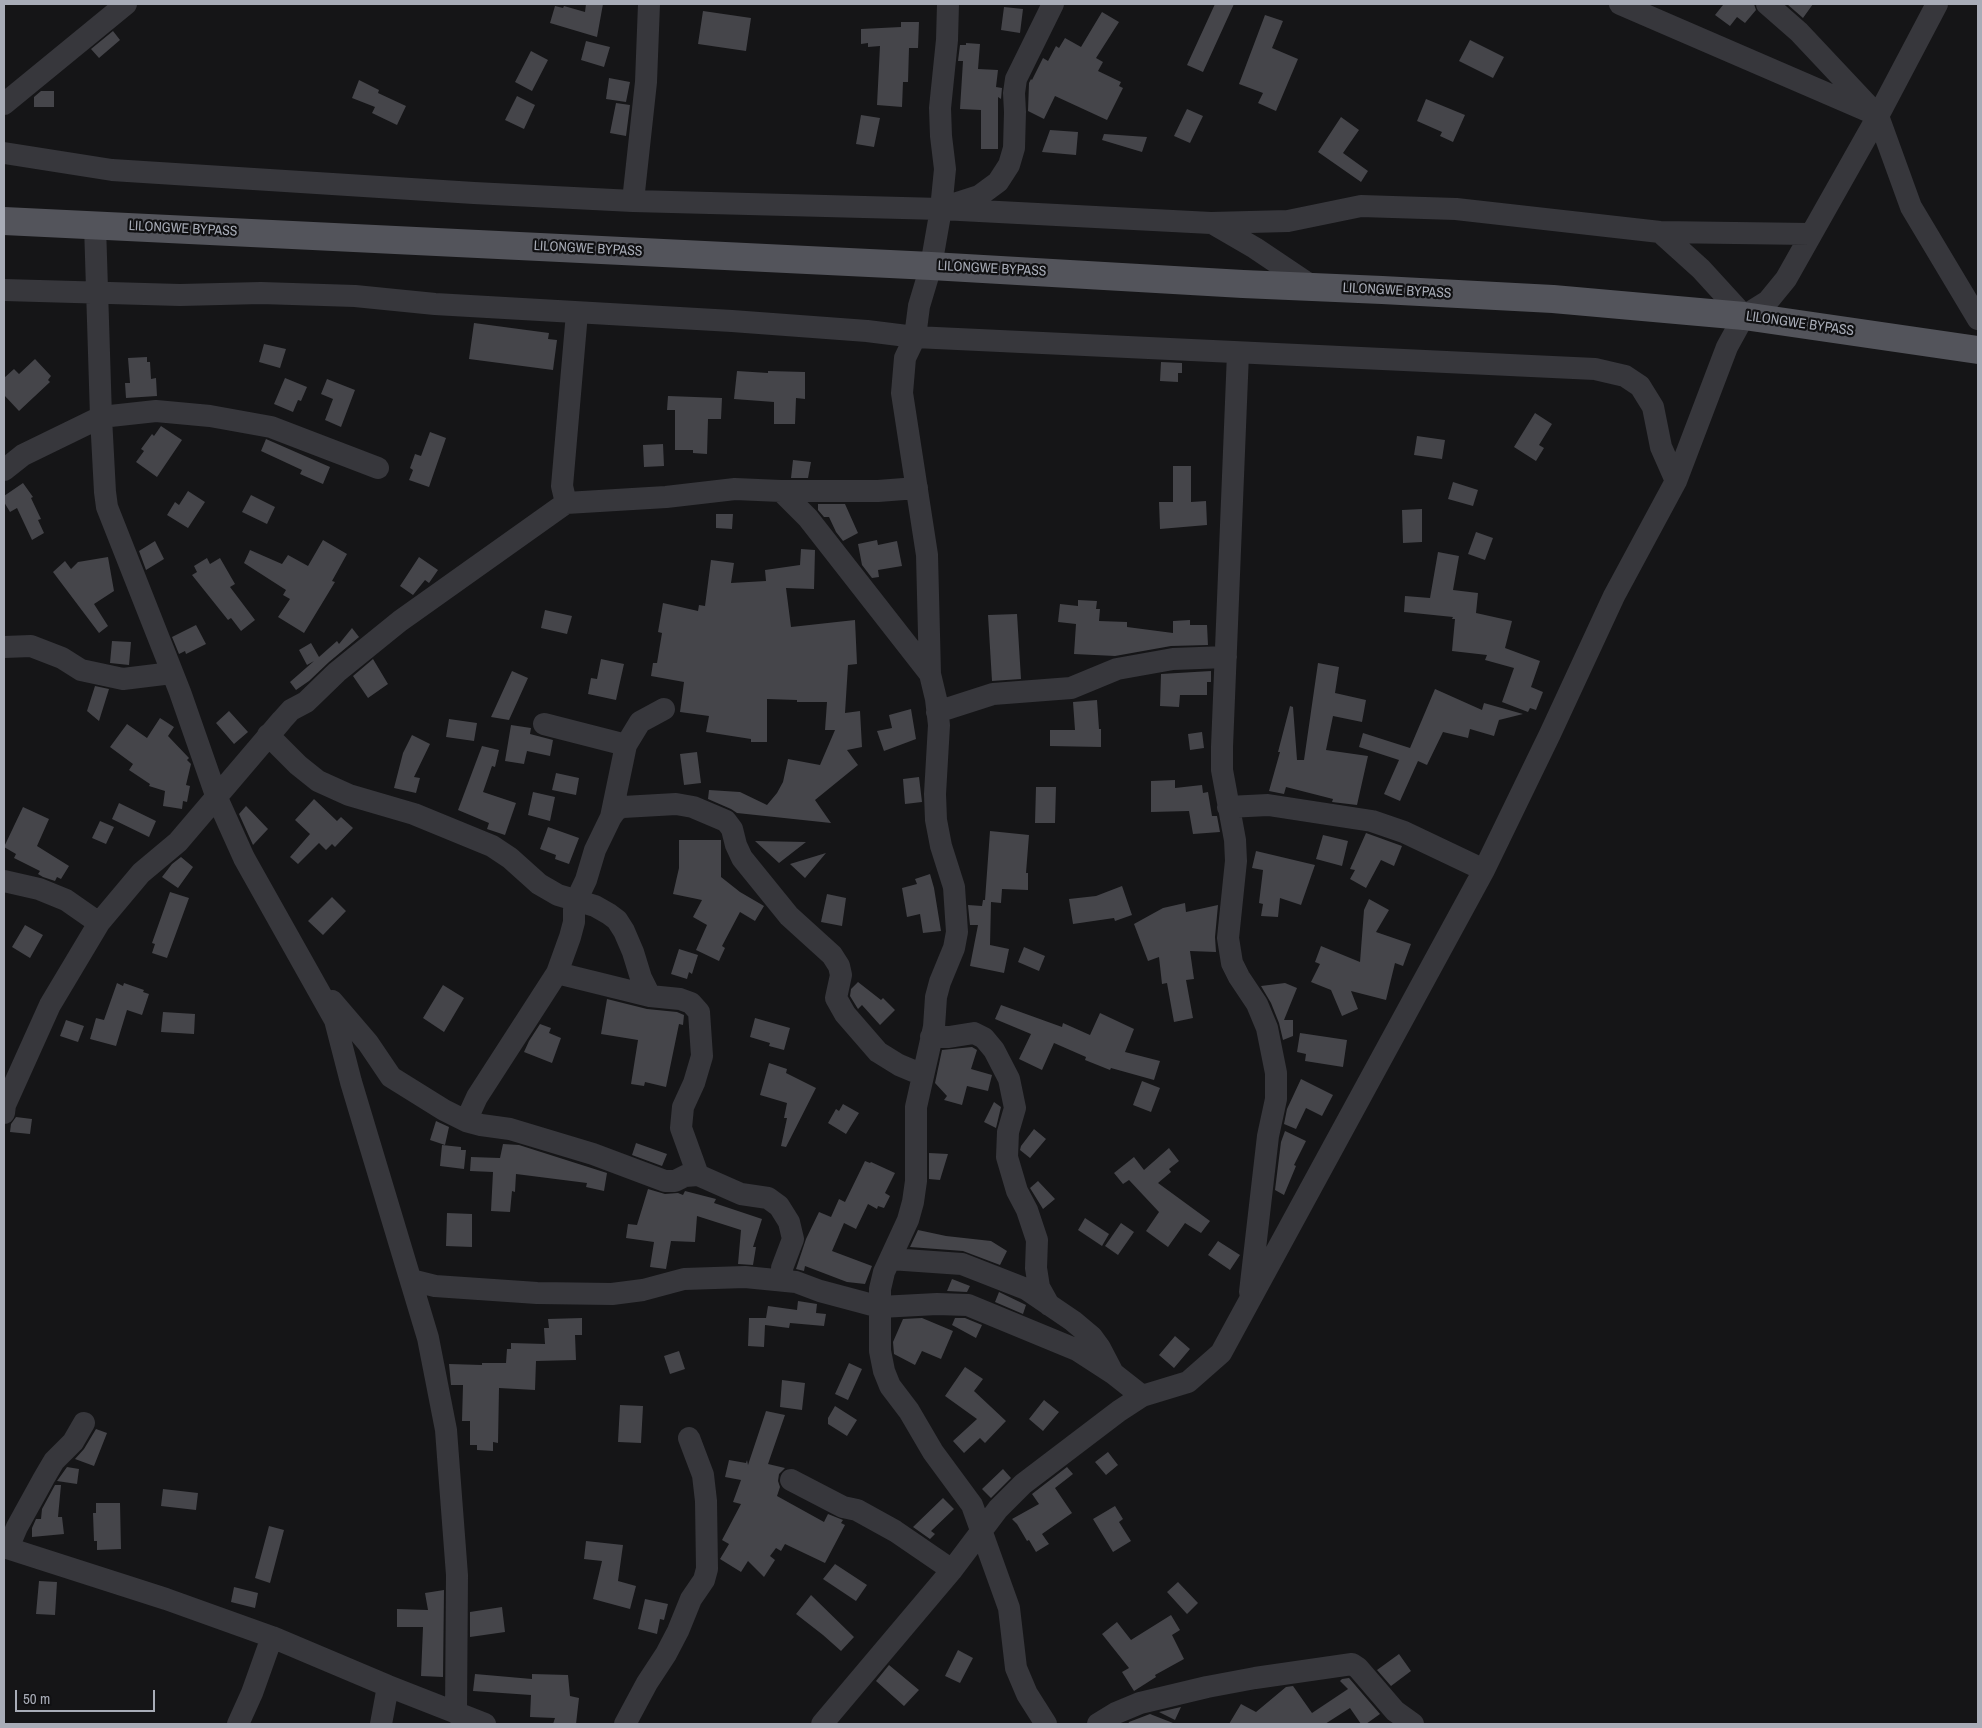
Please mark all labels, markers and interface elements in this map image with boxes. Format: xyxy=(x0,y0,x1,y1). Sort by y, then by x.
street label: LILONGWE BYPASS xyxy=(128,218,238,240)
street label: LILONGWE BYPASS xyxy=(533,238,643,260)
street label: LILONGWE BYPASS xyxy=(937,258,1047,280)
street label: LILONGWE BYPASS xyxy=(1342,280,1452,302)
street label: LILONGWE BYPASS xyxy=(1745,308,1855,340)
scale bar xyxy=(18,1680,158,1712)
text: 50 m xyxy=(23,1688,50,1709)

